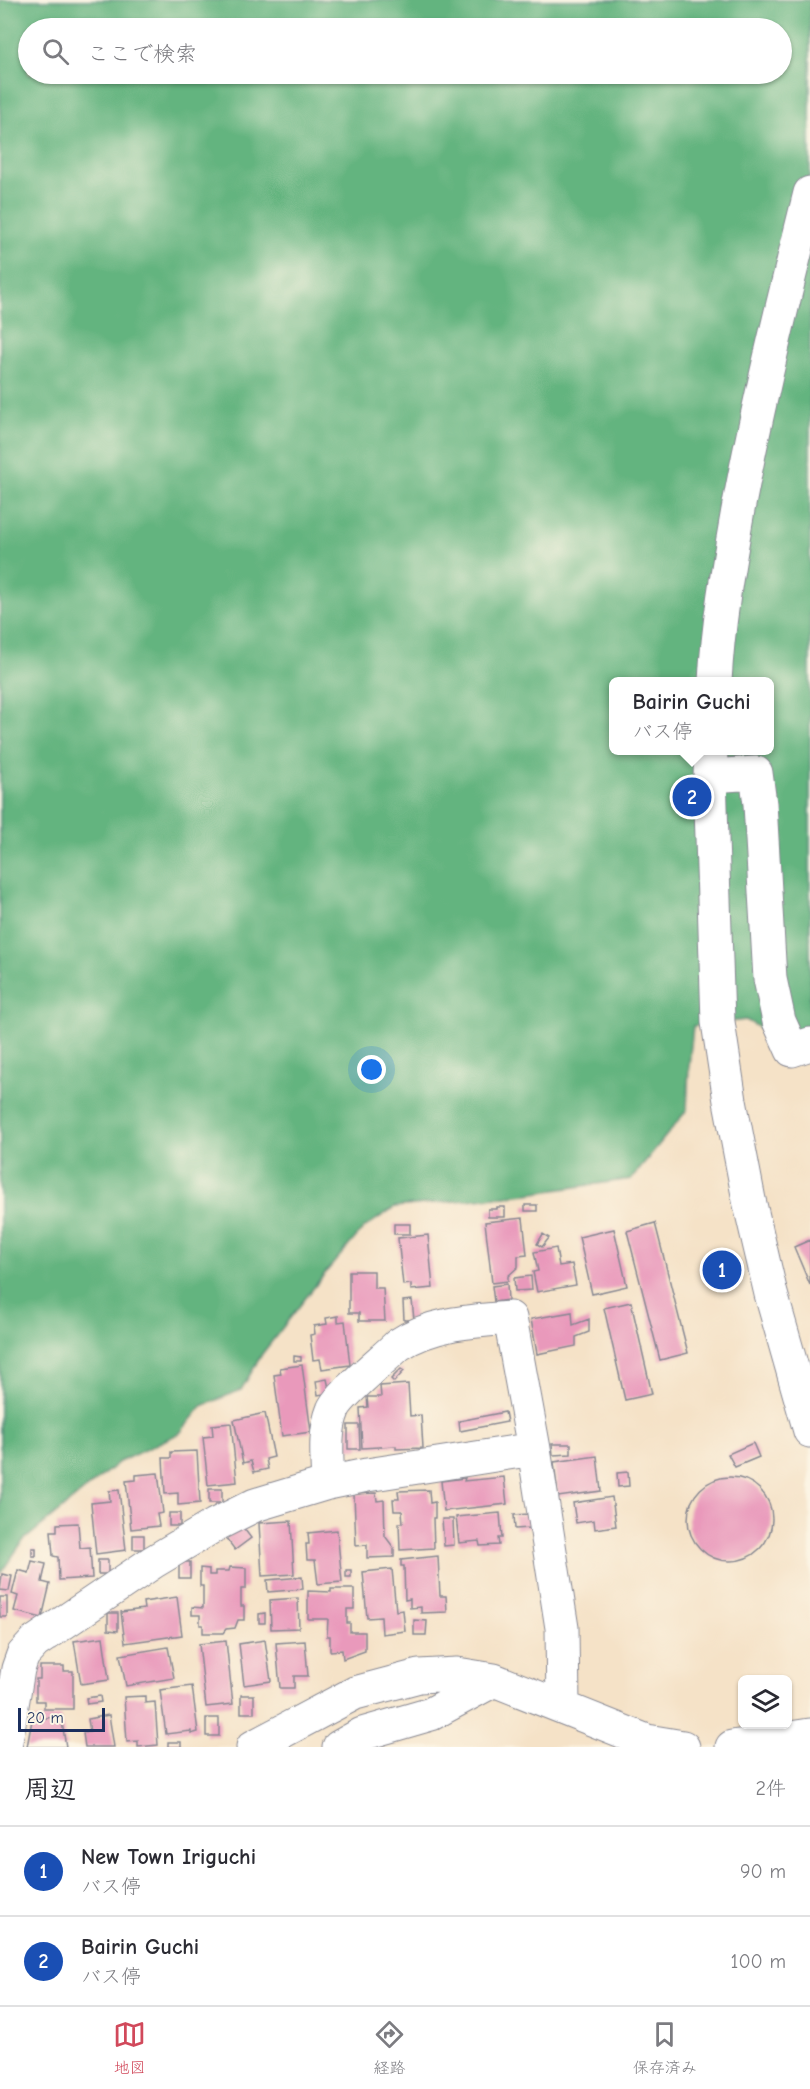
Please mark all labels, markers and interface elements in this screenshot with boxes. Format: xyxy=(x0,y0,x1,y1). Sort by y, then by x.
search box xyxy=(18,18,792,84)
icon: search xyxy=(39,35,72,68)
text: ここで検索 xyxy=(87,41,197,67)
popup xyxy=(609,677,774,755)
text: Bairin Guchi xyxy=(632,689,751,715)
text: バス停 xyxy=(632,720,692,743)
pin: 2 xyxy=(672,774,712,820)
your location xyxy=(357,1055,386,1084)
pin: 1 xyxy=(702,1248,742,1292)
map controls xyxy=(738,1675,792,1729)
button: layers xyxy=(738,1675,792,1729)
scale bar xyxy=(18,1705,105,1732)
text: 20 m xyxy=(27,1709,64,1727)
text: 周辺 xyxy=(24,1775,76,1805)
text: 2件 xyxy=(756,1777,786,1800)
text: New Town Iriguchi xyxy=(81,1844,256,1870)
text: 1 xyxy=(40,1860,47,1883)
text: 90 m xyxy=(740,1860,786,1883)
text: バス停 xyxy=(81,1875,141,1898)
text: Bairin Guchi xyxy=(81,1934,199,1960)
text: 2 xyxy=(39,1950,48,1973)
text: 100 m xyxy=(731,1950,786,1973)
text: バス停 xyxy=(81,1965,141,1988)
tab: 地図 xyxy=(113,2018,146,2078)
tab: 経路 xyxy=(373,2018,406,2078)
tab: 保存済み xyxy=(633,2018,697,2078)

